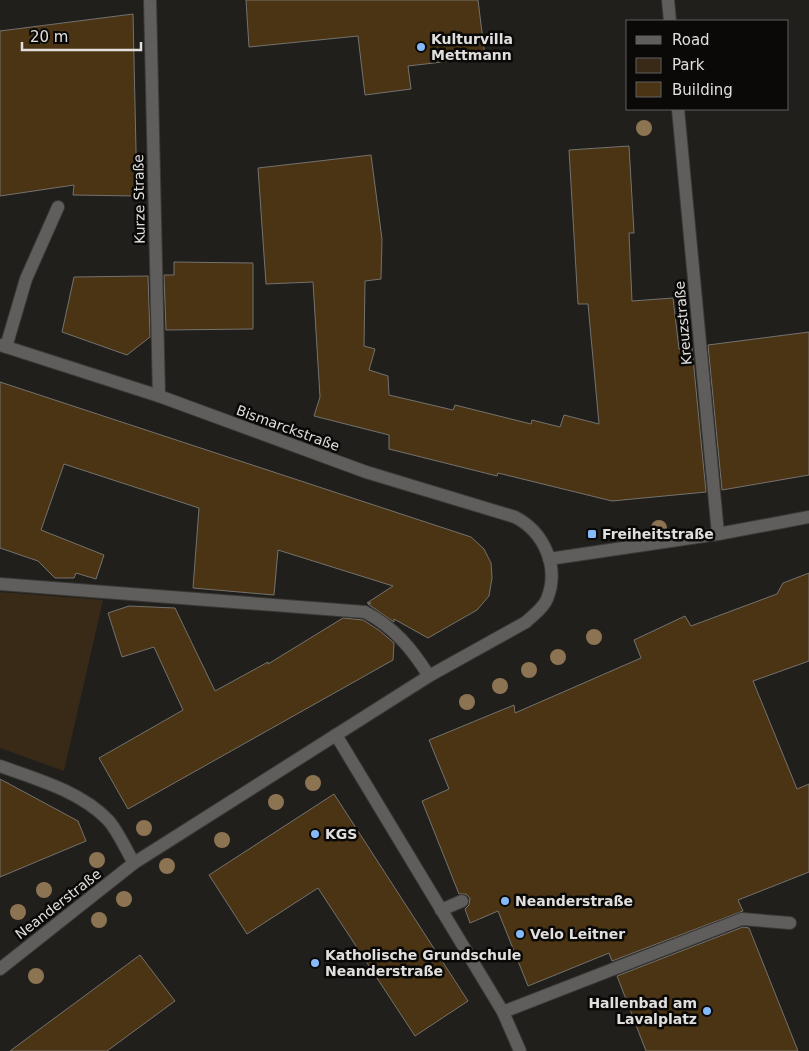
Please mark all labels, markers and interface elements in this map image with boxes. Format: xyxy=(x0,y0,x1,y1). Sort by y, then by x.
scale bar xyxy=(22,20,141,52)
legend xyxy=(626,20,789,110)
text: 20 m xyxy=(30,28,68,46)
place label: Kulturvilla Mettmann xyxy=(431,31,513,63)
text: Road xyxy=(672,31,710,49)
marker: Kulturvilla Mettmann xyxy=(415,41,427,53)
text: Park xyxy=(672,56,705,74)
text: Building xyxy=(672,81,733,99)
street label: Kurze Straße xyxy=(130,154,148,244)
street label: Kreuzstraße xyxy=(671,280,695,366)
street label: Bismarckstraße xyxy=(234,402,342,454)
place label: Freiheitstraße xyxy=(602,526,714,542)
marker: Freiheitstraße xyxy=(586,528,598,540)
place label: KGS xyxy=(325,826,357,842)
marker: KGS xyxy=(309,828,321,840)
street label: Neanderstraße xyxy=(12,866,104,942)
place label: Neanderstraße xyxy=(515,893,633,909)
marker: Neanderstraße xyxy=(499,895,511,907)
place label: Velo Leitner xyxy=(530,926,625,942)
marker: Velo Leitner xyxy=(514,928,526,940)
place label: Katholische Grundschule Neanderstraße xyxy=(325,947,521,979)
marker: Katholische Grundschule Neanderstraße xyxy=(309,957,321,969)
place label: Hallenbad am Lavalplatz xyxy=(588,995,697,1027)
marker: Hallenbad am Lavalplatz xyxy=(701,1005,713,1017)

